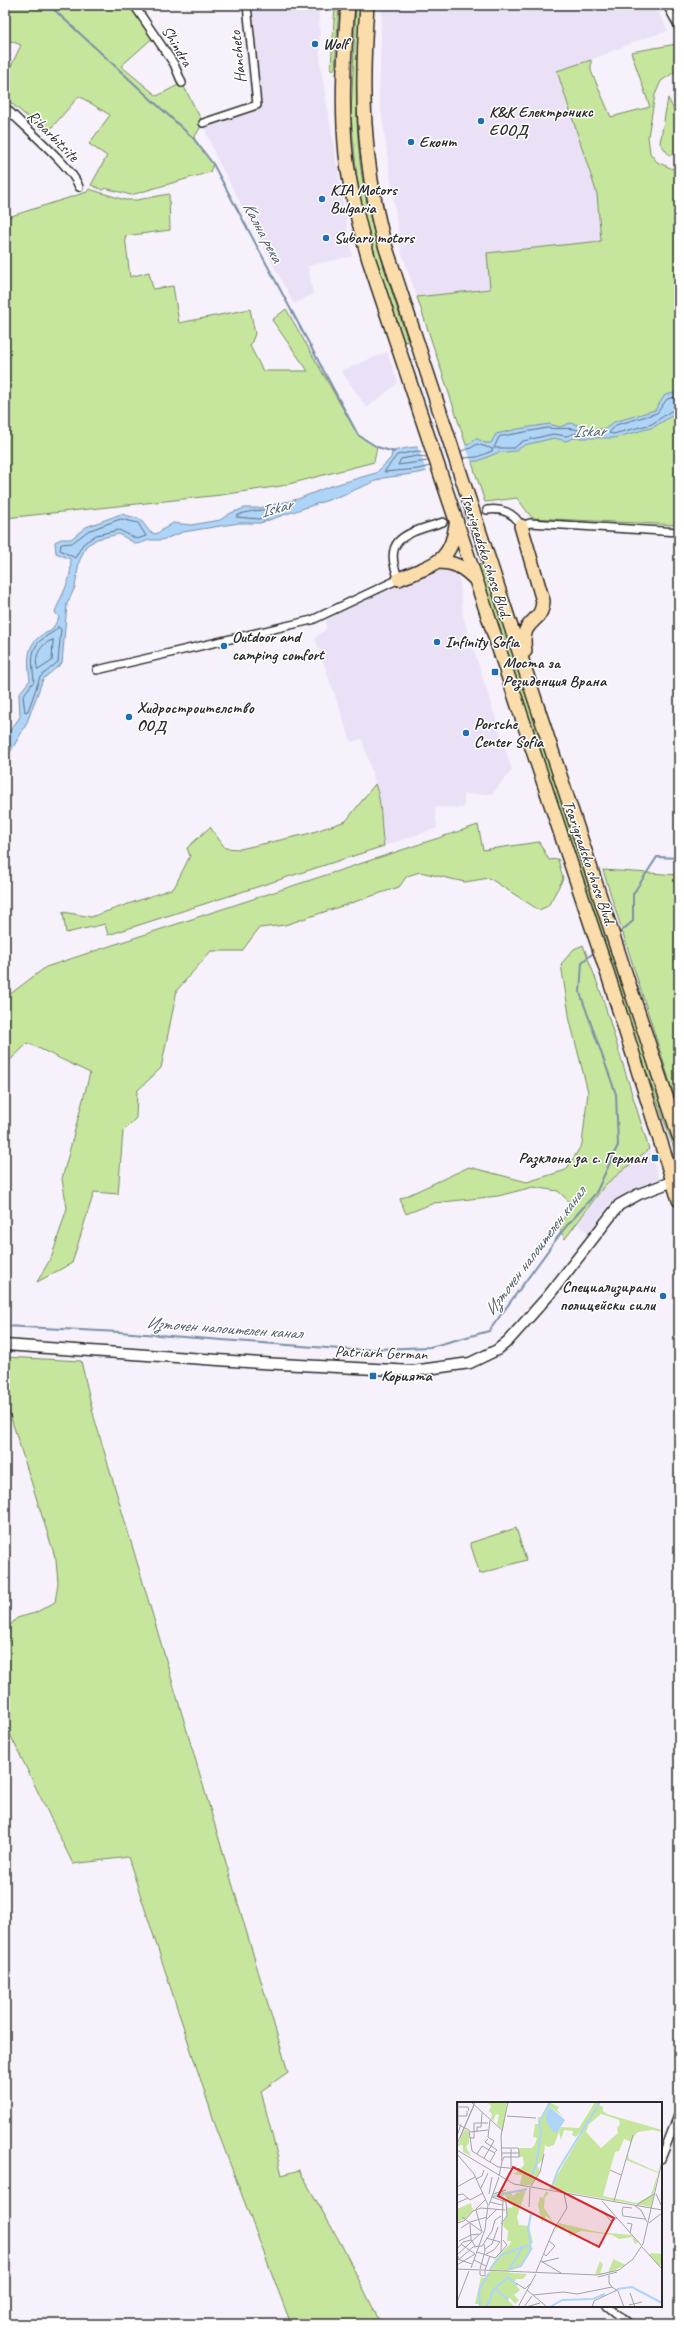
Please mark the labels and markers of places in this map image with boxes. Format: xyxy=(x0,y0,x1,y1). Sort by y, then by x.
place label: Wolf xyxy=(323,34,352,54)
marker: Wolf xyxy=(310,39,320,49)
place label: K&K Електроникс ЕООД xyxy=(489,102,594,140)
marker: K&K Електроникс ЕООД xyxy=(476,116,486,126)
place label: Еконт xyxy=(419,132,457,152)
marker: Еконт xyxy=(406,137,416,147)
place label: KIA Motors Bulgaria xyxy=(330,180,398,218)
marker: KIA Motors Bulgaria xyxy=(317,194,327,204)
place label: Subaru motors xyxy=(334,228,415,248)
marker: Subaru motors xyxy=(321,233,331,243)
place label: Outdoor and camping comfort xyxy=(232,627,325,665)
place label: Infinity Sofia xyxy=(445,632,520,652)
marker: Infinity Sofia xyxy=(432,637,442,647)
marker: Outdoor and camping comfort xyxy=(219,641,229,651)
place label: Моста за Резиденция Врана xyxy=(503,653,608,691)
marker: Моста за Резиденция Врана xyxy=(490,667,500,677)
place label: Хидростроителство ООД xyxy=(137,698,254,736)
marker: Хидростроителство ООД xyxy=(124,712,134,722)
place label: Porsche Center Sofia xyxy=(474,714,545,752)
marker: Porsche Center Sofia xyxy=(461,728,471,738)
place label: Разклона за с. Герман xyxy=(518,1148,649,1168)
marker: Разклона за с. Герман xyxy=(650,1153,660,1163)
place label: Специализирани полицейски сили xyxy=(560,1277,657,1315)
marker: Специализирани полицейски сили xyxy=(658,1291,668,1301)
place label: Корията xyxy=(381,1366,433,1386)
marker: Корията xyxy=(368,1371,378,1381)

